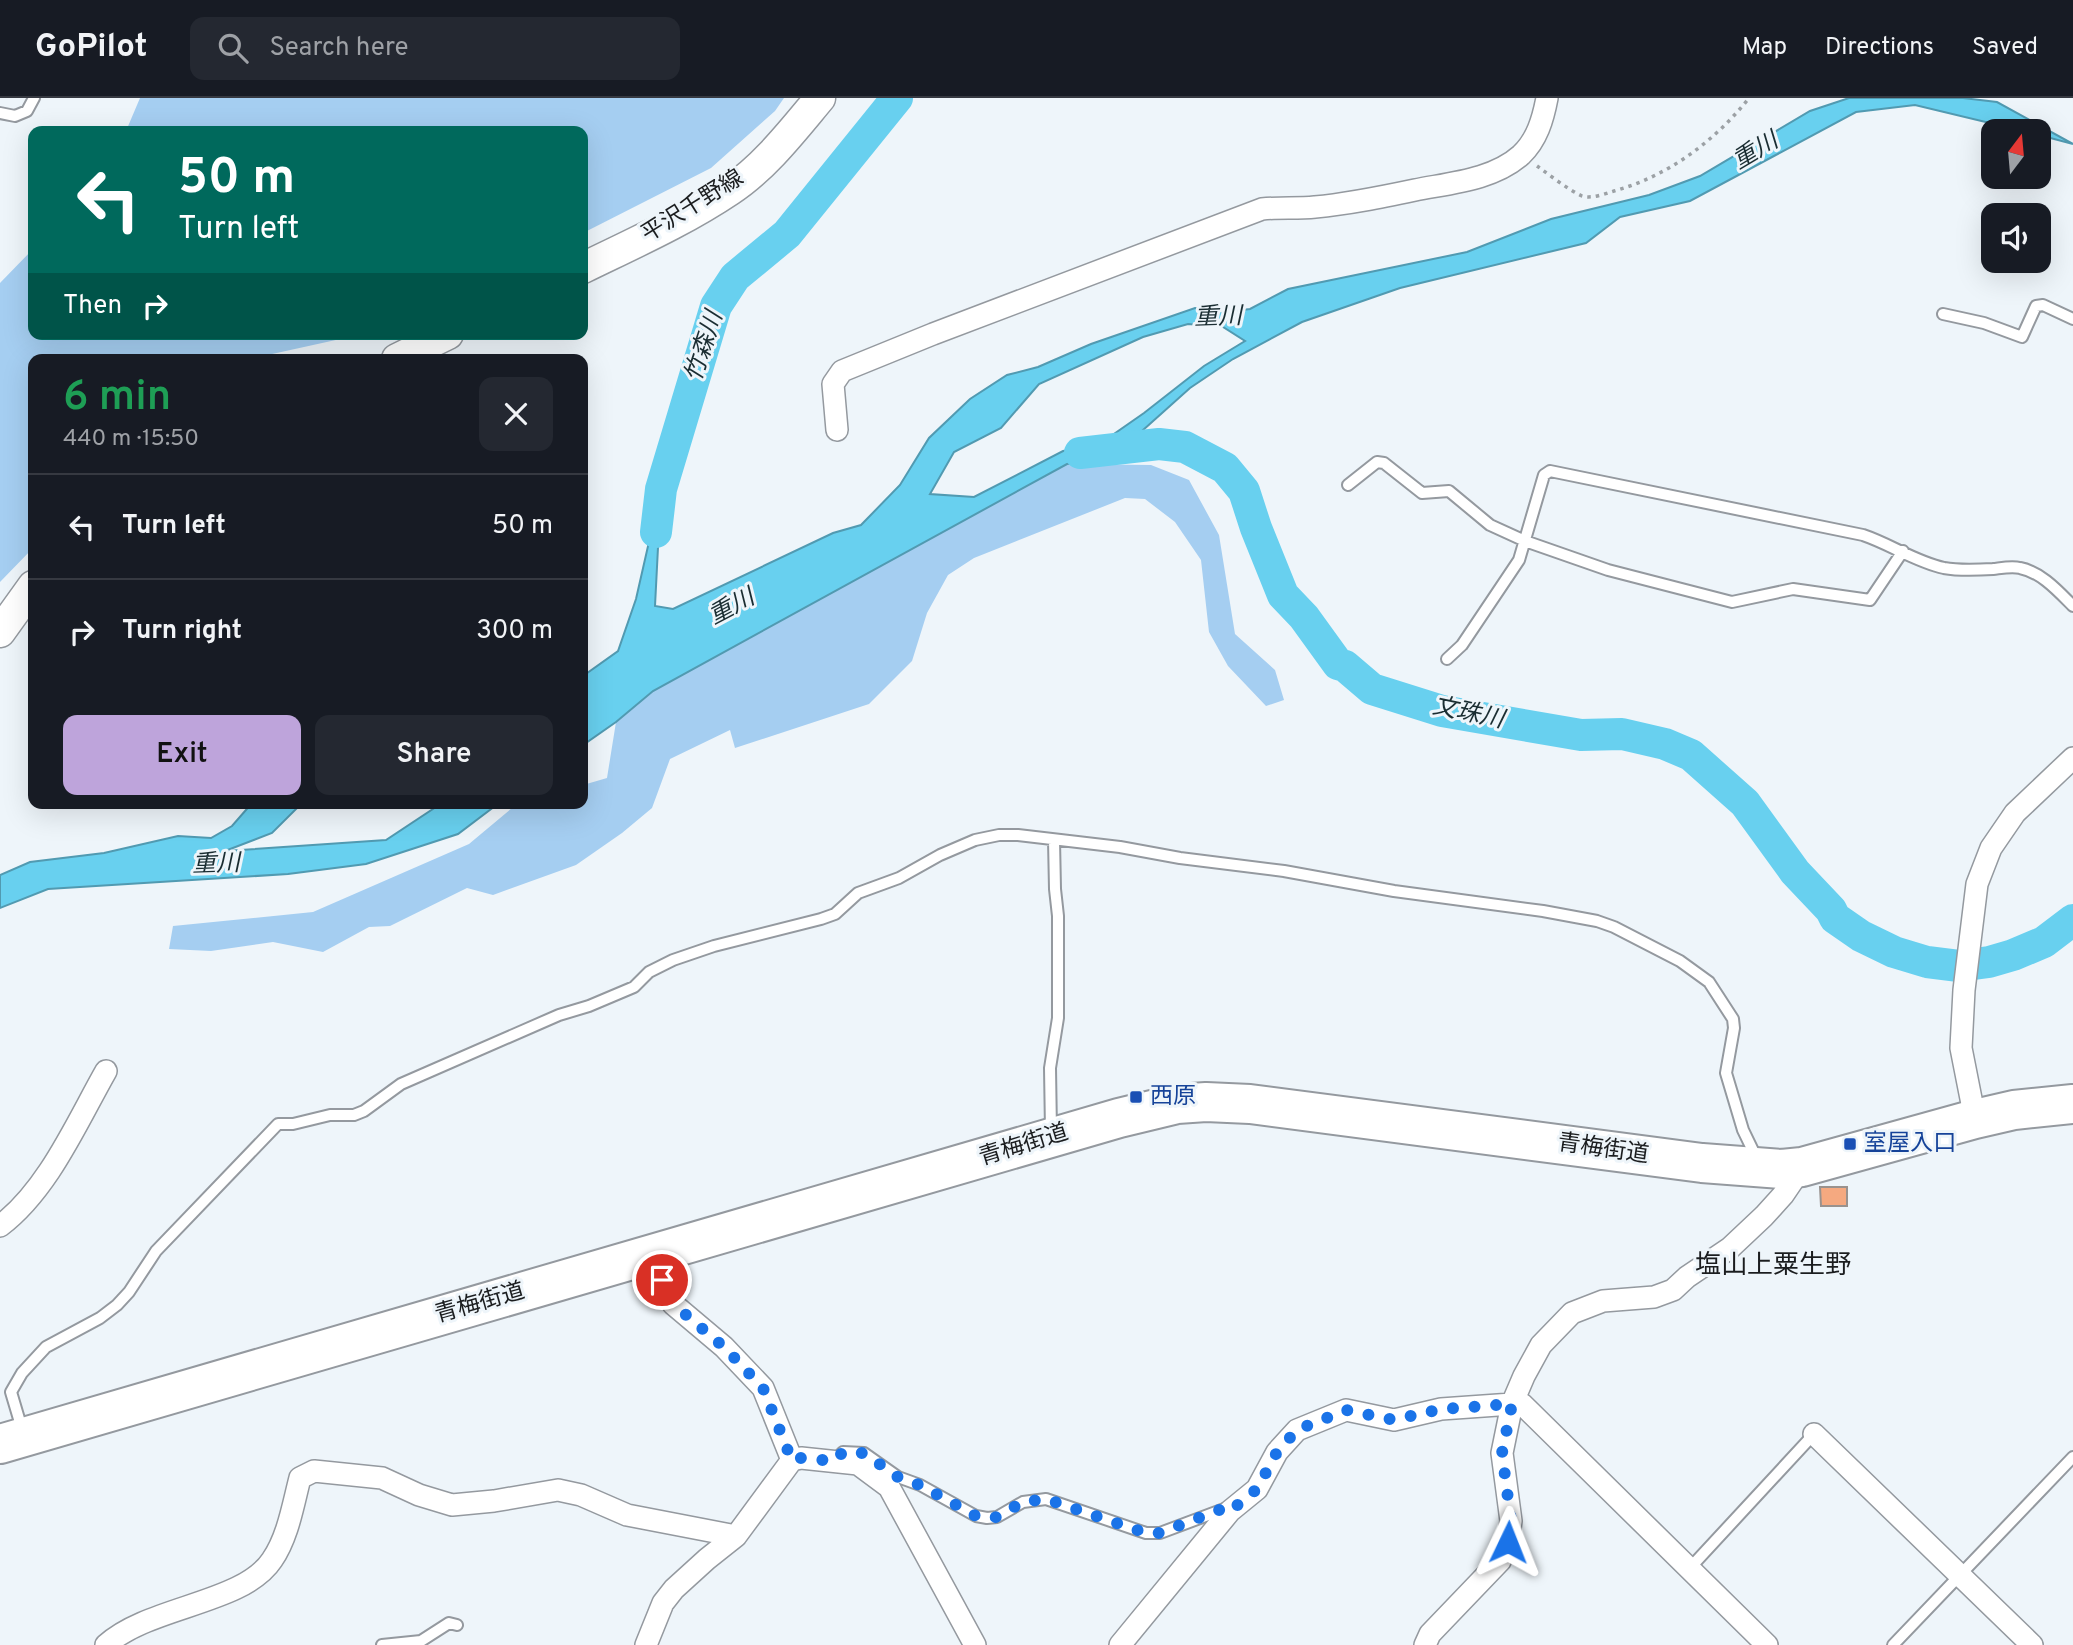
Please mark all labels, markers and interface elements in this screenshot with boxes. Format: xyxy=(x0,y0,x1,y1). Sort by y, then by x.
search box xyxy=(190,17,680,80)
text: GoPilot xyxy=(35,27,148,69)
icon: search xyxy=(214,29,252,67)
text: Search here xyxy=(270,32,408,65)
text: Map xyxy=(1742,33,1787,63)
text: Directions xyxy=(1825,33,1934,63)
text: Saved xyxy=(1972,33,2038,63)
north arrow xyxy=(1981,119,2051,189)
map controls xyxy=(1981,119,2051,273)
water label: 重川 xyxy=(1728,125,1787,177)
text: 50 m xyxy=(178,149,295,211)
icon: left xyxy=(63,154,154,245)
street label: 平沢千野線 xyxy=(637,164,749,250)
button: sound xyxy=(1981,203,2051,273)
text: Turn left xyxy=(178,210,299,250)
icon: right xyxy=(136,287,174,325)
text: Then xyxy=(63,290,122,323)
water label: 重川 xyxy=(1193,302,1246,334)
water label: 竹森川 xyxy=(680,305,731,386)
text: 6 min xyxy=(63,372,171,425)
button: close xyxy=(479,377,553,451)
text: 440 m · 15:50 xyxy=(63,425,199,454)
icon: left xyxy=(63,508,101,546)
text: Turn left xyxy=(122,510,226,543)
text: 50 m xyxy=(492,510,553,543)
water label: 重川 xyxy=(704,582,763,633)
icon: right xyxy=(63,613,101,651)
text: Turn right xyxy=(122,615,242,648)
text: 300 m xyxy=(476,615,553,648)
water label: 文珠川 xyxy=(1430,692,1509,737)
button: Exit xyxy=(63,715,301,795)
button: Share xyxy=(315,715,553,795)
water label: 重川 xyxy=(191,849,244,881)
place label: 西原 xyxy=(1150,1083,1196,1112)
marker: 西原 xyxy=(1128,1089,1144,1105)
street label: 青梅街道 xyxy=(976,1119,1072,1173)
street label: 青梅街道 xyxy=(1555,1129,1651,1171)
place label: 室屋入口 xyxy=(1864,1130,1956,1159)
marker: 室屋入口 xyxy=(1842,1136,1858,1152)
pin xyxy=(632,1250,692,1310)
district label: 塩山上粟生野 xyxy=(1695,1250,1851,1283)
icon: arrive xyxy=(643,1261,681,1299)
street label: 青梅街道 xyxy=(432,1277,528,1331)
position arrow xyxy=(1471,1505,1545,1579)

